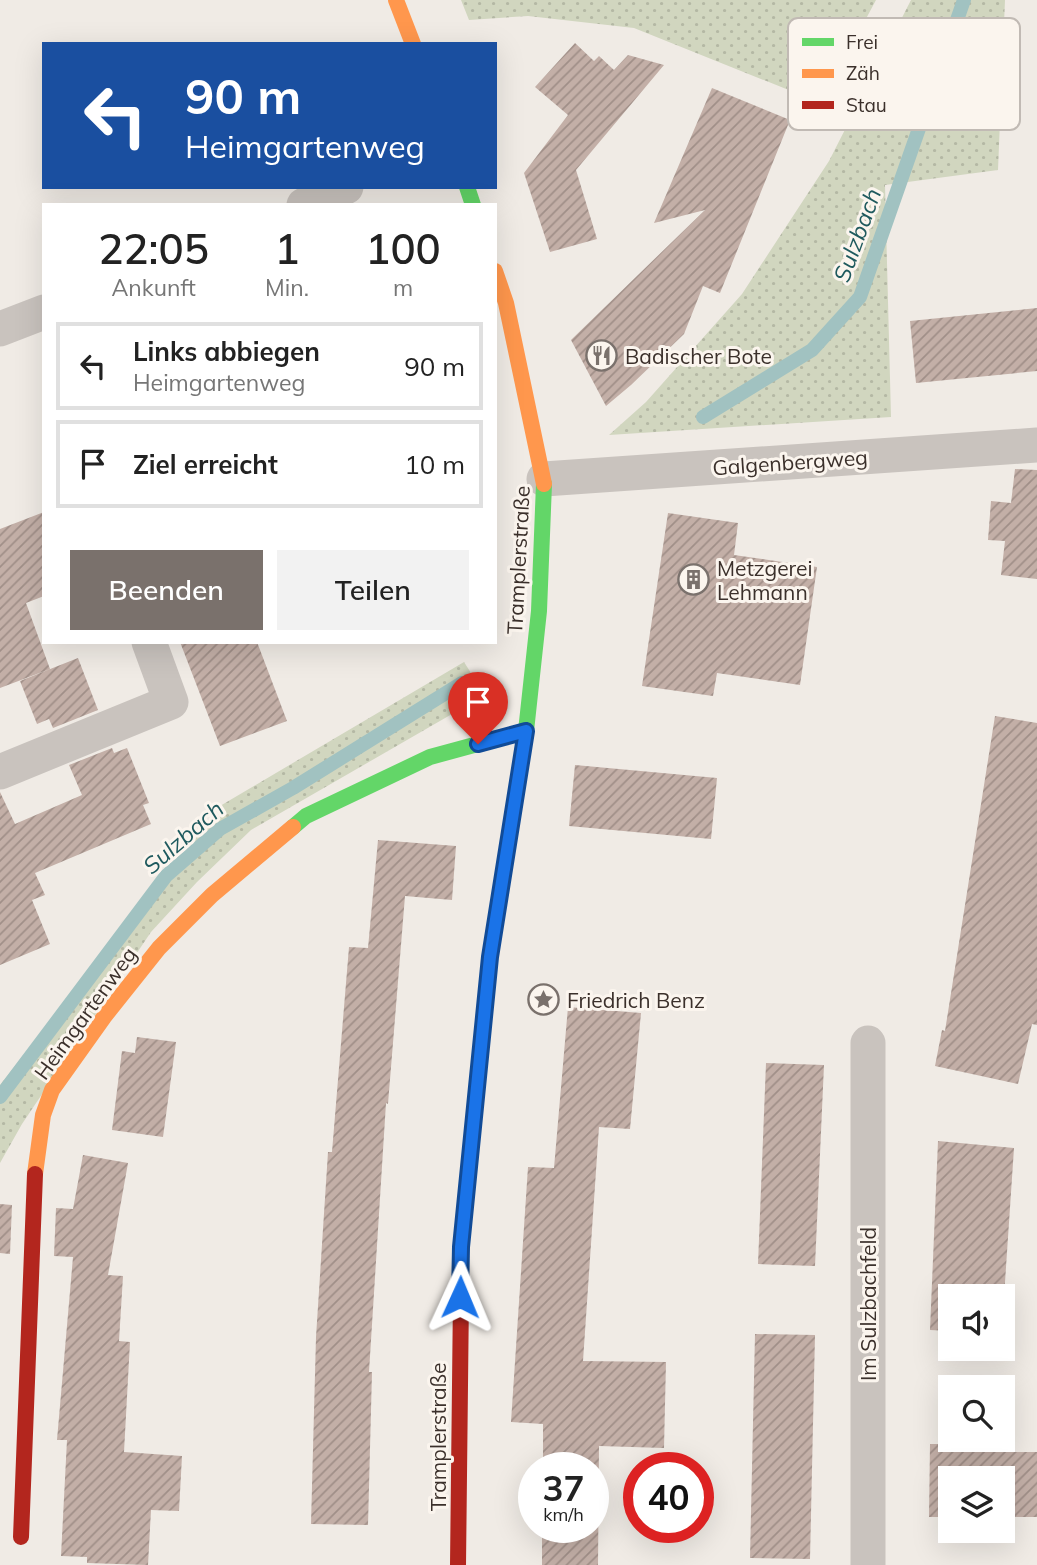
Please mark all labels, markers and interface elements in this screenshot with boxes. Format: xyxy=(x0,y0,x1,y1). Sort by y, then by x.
legend xyxy=(788,18,1020,130)
text: Frei xyxy=(846,30,878,54)
text: Zäh xyxy=(846,61,880,85)
text: 90 m xyxy=(185,65,301,126)
icon: left xyxy=(70,70,161,161)
text: Stau xyxy=(846,93,887,117)
text: Heimgartenweg xyxy=(185,126,425,166)
water label: Sulzbach xyxy=(827,184,887,286)
text: 22:05 xyxy=(98,222,209,275)
text: 1 xyxy=(274,222,300,275)
text: 100 xyxy=(365,222,441,275)
text: Ankunft xyxy=(111,273,196,302)
text: Min. xyxy=(265,273,309,302)
text: m xyxy=(393,273,413,302)
text: Links abbiegen xyxy=(133,335,320,368)
restaurant icon: Badischer Bote xyxy=(585,339,619,373)
place label: Badischer Bote xyxy=(625,343,772,369)
icon: left xyxy=(74,347,112,385)
text: 90 m xyxy=(404,350,465,383)
text: Heimgartenweg xyxy=(133,368,305,397)
street label: Galgenbergweg xyxy=(711,444,869,480)
icon: arrive xyxy=(74,445,112,483)
text: Ziel erreicht xyxy=(133,448,278,481)
text: 10 m xyxy=(404,448,465,481)
street label: Tramplerstraße xyxy=(501,485,535,635)
button: Beenden xyxy=(70,550,263,630)
button: Teilen xyxy=(277,550,469,630)
place label: Metzgerei Lehmann xyxy=(717,555,812,605)
building icon: Metzgerei Lehmann xyxy=(677,563,711,597)
pin xyxy=(448,672,508,744)
icon: arrive xyxy=(459,683,497,721)
water label: Sulzbach xyxy=(137,794,229,880)
street label: Heimgartenweg xyxy=(28,942,142,1084)
place icon: Friedrich Benz xyxy=(527,983,561,1017)
place label: Friedrich Benz xyxy=(567,987,705,1013)
street label: Im Sulzbachfeld xyxy=(855,1227,881,1381)
position arrow xyxy=(423,1260,497,1334)
map controls xyxy=(938,1284,1015,1543)
button: sound xyxy=(938,1284,1015,1361)
street label: Tramplerstraße xyxy=(425,1363,451,1511)
button: search xyxy=(938,1375,1015,1452)
speed limit sign: 40 xyxy=(623,1452,714,1543)
text: 37 xyxy=(542,1466,585,1510)
button: layers xyxy=(938,1466,1015,1543)
text: km/h xyxy=(543,1503,584,1526)

